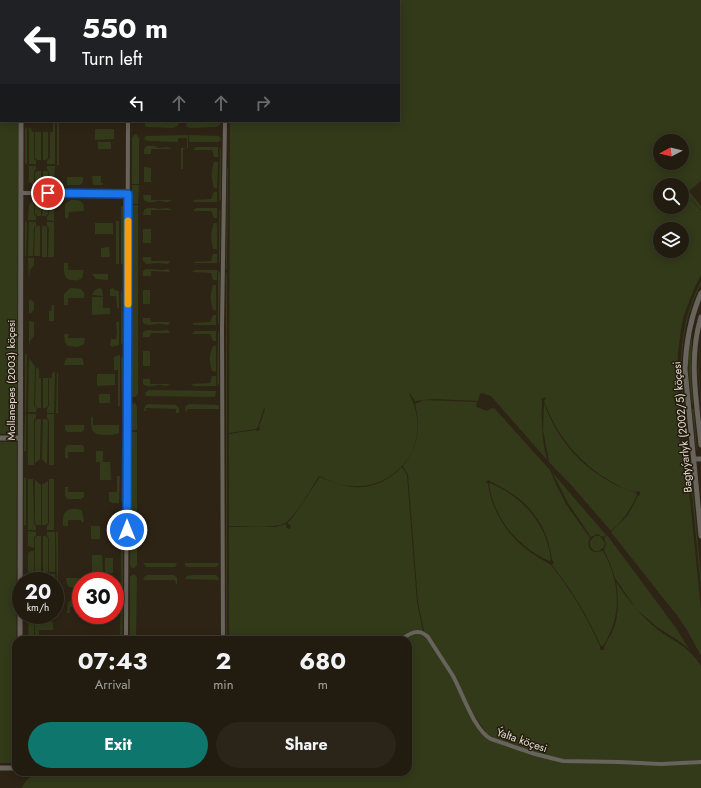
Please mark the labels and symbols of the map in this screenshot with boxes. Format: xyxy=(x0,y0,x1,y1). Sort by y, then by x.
north arrow xyxy=(653,134,689,170)
pin xyxy=(31,176,65,210)
street label: Mollanepes (2003) köçesi xyxy=(3,319,19,440)
street label: Bagtyýarlyk (2002/5) köçesi xyxy=(668,361,696,493)
position arrow xyxy=(106,509,148,551)
speed limit sign: 30 xyxy=(72,572,124,624)
street label: Ýalta köçesi xyxy=(494,724,550,756)

